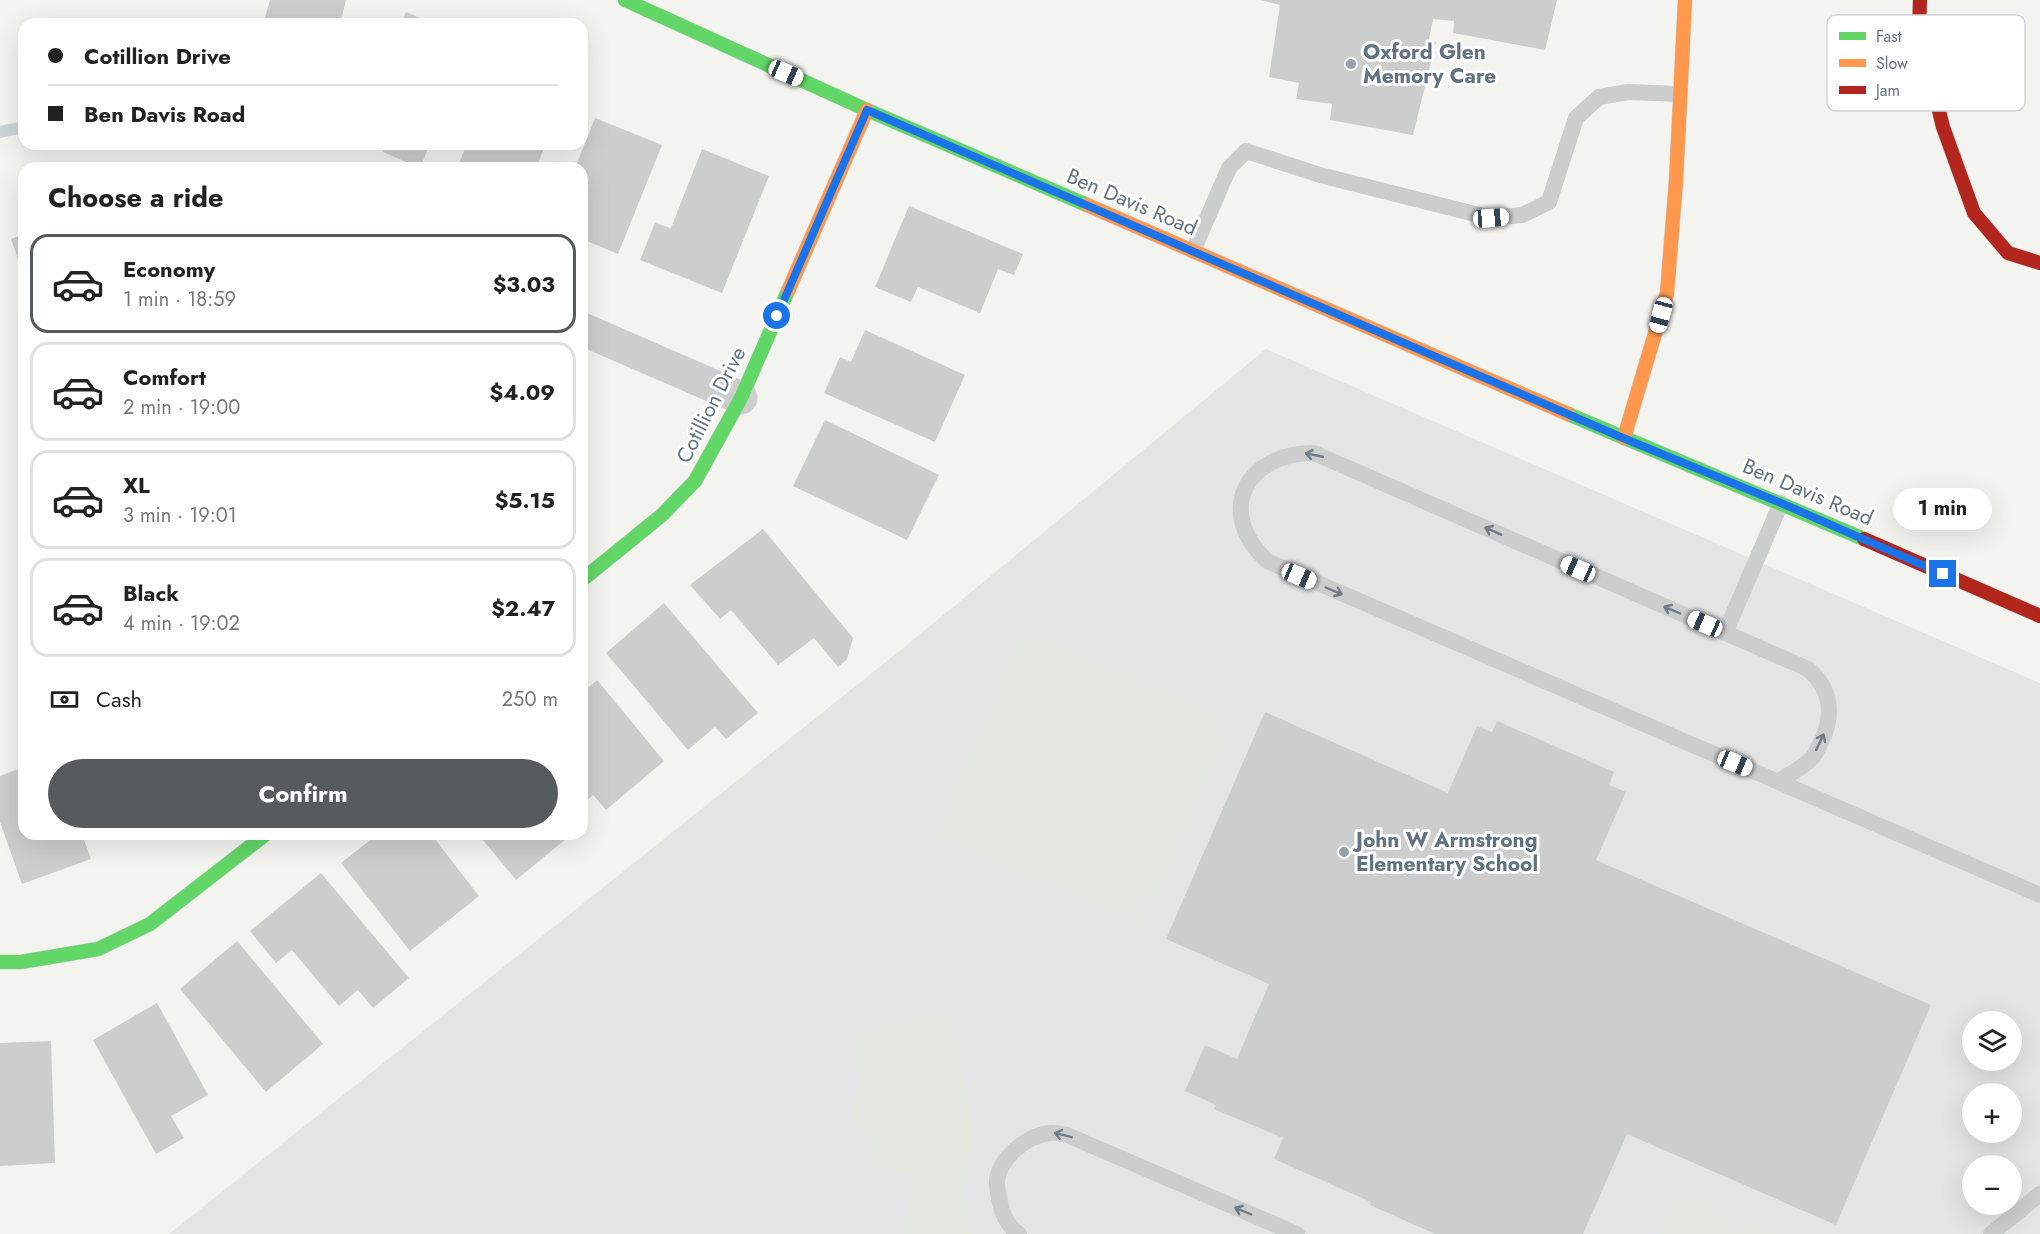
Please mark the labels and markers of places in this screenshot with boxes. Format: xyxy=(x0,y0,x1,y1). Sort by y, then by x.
place label: Oxford Glen Memory Care xyxy=(1363,37,1496,91)
marker: Oxford Glen Memory Care xyxy=(1344,57,1358,71)
place label: John W Armstrong Elementary School xyxy=(1352,825,1538,879)
marker: John W Armstrong Elementary School xyxy=(1337,845,1351,859)

